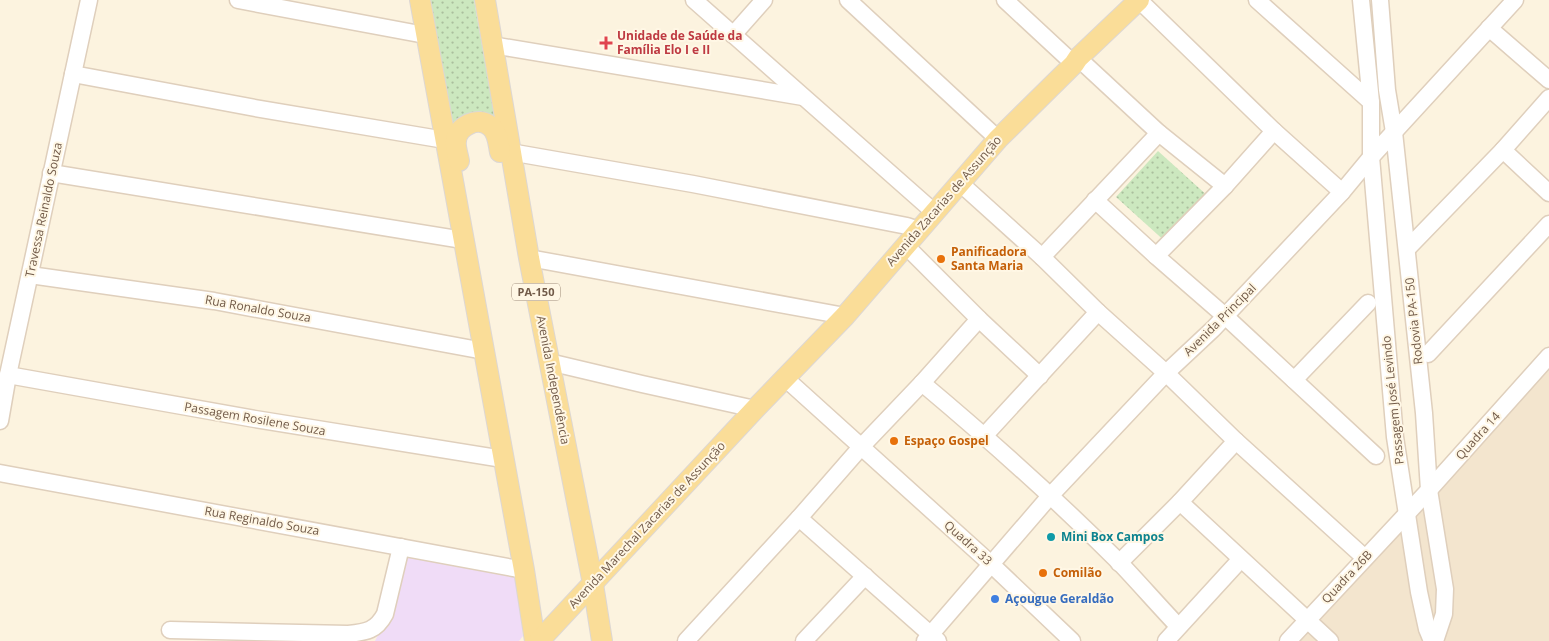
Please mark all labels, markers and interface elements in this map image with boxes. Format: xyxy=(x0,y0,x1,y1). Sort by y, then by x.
place label: Unidade de Saúde da Família Elo I e II xyxy=(617,27,742,58)
marker: Unidade de Saúde da Família Elo I e II xyxy=(599,36,613,50)
street label: Avenida Zacarias de Assunção xyxy=(882,132,1005,270)
street label: Travessa Reinaldo Souza xyxy=(21,141,66,279)
place label: Panificadora Santa Maria xyxy=(951,243,1027,274)
marker: Panificadora Santa Maria xyxy=(935,253,947,265)
street label: Rodovia PA-150 xyxy=(1400,277,1427,365)
street label: Avenida Principal xyxy=(1180,280,1260,360)
road number: PA-150 xyxy=(512,284,560,300)
street label: Rua Ronaldo Souza xyxy=(204,291,312,326)
street label: Avenida Independência xyxy=(533,314,574,446)
street label: Passagem José Levindo xyxy=(1377,335,1408,465)
street label: Passagem Rosilene Souza xyxy=(183,398,327,439)
street label: Quadra 14 xyxy=(1452,408,1504,463)
place label: Espaço Gospel xyxy=(904,432,989,449)
marker: Espaço Gospel xyxy=(888,435,900,447)
street label: Avenida Marechal Zacarias de Assunção xyxy=(564,437,729,612)
street label: Rua Reginaldo Souza xyxy=(203,502,321,539)
street label: Quadra 33 xyxy=(941,517,996,569)
place label: Mini Box Campos xyxy=(1061,528,1164,545)
marker: Mini Box Campos xyxy=(1045,531,1057,543)
street label: Quadra 26B xyxy=(1318,546,1376,607)
place label: Comilão xyxy=(1053,564,1102,581)
marker: Comilão xyxy=(1037,567,1049,579)
place label: Açougue Geraldão xyxy=(1005,590,1114,607)
marker: Açougue Geraldão xyxy=(989,593,1001,605)

